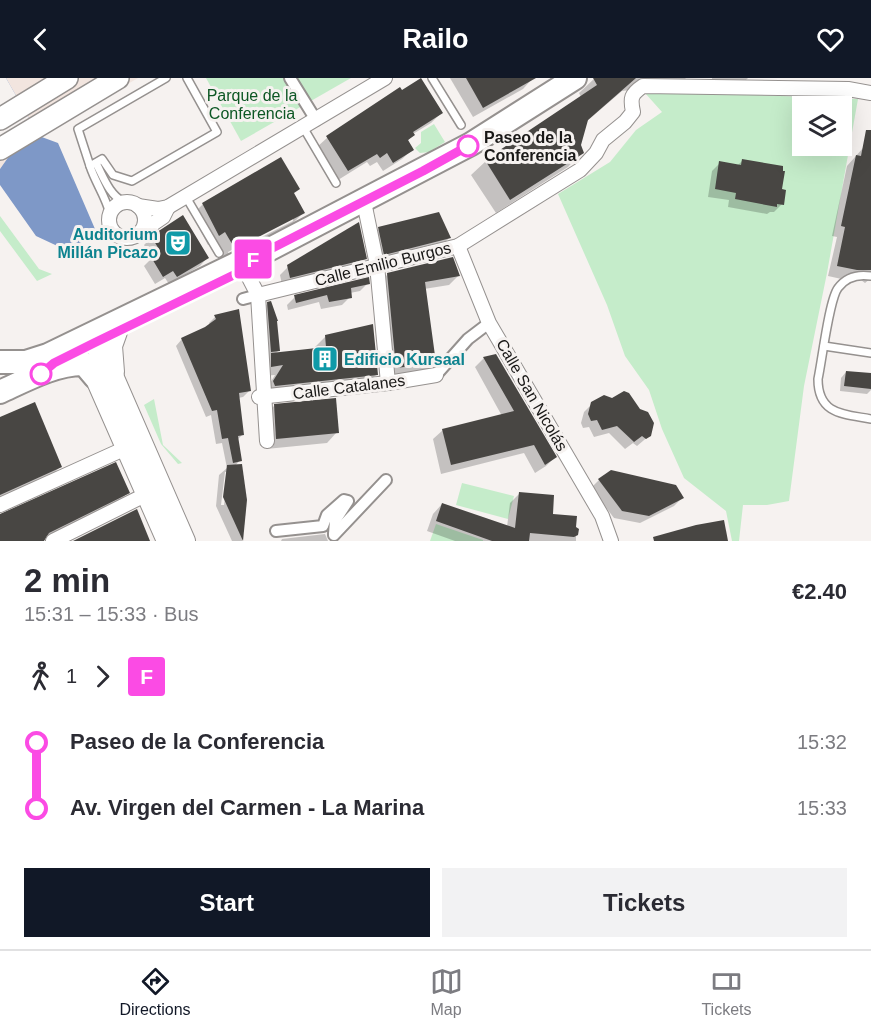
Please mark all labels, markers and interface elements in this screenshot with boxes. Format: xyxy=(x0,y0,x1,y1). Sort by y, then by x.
icon: back xyxy=(24,23,57,56)
icon: heart xyxy=(814,23,847,56)
text: Railo xyxy=(402,24,469,54)
park label: Parque de la Conferencia xyxy=(207,87,297,122)
map controls xyxy=(792,96,852,156)
button: layers xyxy=(792,96,852,156)
place label: Paseo de la Conferencia xyxy=(484,129,577,164)
marker: Paseo de la Conferencia xyxy=(457,135,479,157)
place label: Auditorium Millán Picazo xyxy=(58,226,158,261)
theatre icon: Auditorium Millán Picazo xyxy=(163,228,193,258)
street label: Calle Emilio Burgos xyxy=(313,239,453,289)
line badge: F xyxy=(234,240,272,279)
text: F xyxy=(247,248,259,271)
street label: Calle San Nicolás xyxy=(493,336,571,454)
building icon: Edificio Kursaal xyxy=(310,344,340,374)
place label: Edificio Kursaal xyxy=(344,351,465,368)
unlabelled marker xyxy=(30,363,52,385)
street label: Calle Catalanes xyxy=(292,372,406,402)
text: 2 min xyxy=(24,562,110,599)
text: €2.40 xyxy=(792,579,847,604)
text: 15:31 – 15:33 · Bus xyxy=(24,603,199,625)
icon: walk xyxy=(24,660,57,693)
icon: forward xyxy=(86,660,119,693)
text: 1 xyxy=(66,665,77,687)
text: F xyxy=(140,665,153,688)
text: Paseo de la Conferencia xyxy=(70,729,324,754)
text: 15:32 xyxy=(797,731,847,753)
text: Av. Virgen del Carmen - La Marina xyxy=(70,795,424,820)
text: 15:33 xyxy=(797,797,847,819)
button: Start xyxy=(24,868,430,937)
button: Tickets xyxy=(442,868,847,937)
tab: Directions xyxy=(119,965,191,1019)
tab: Map xyxy=(430,965,463,1019)
tab: Tickets xyxy=(701,965,752,1019)

